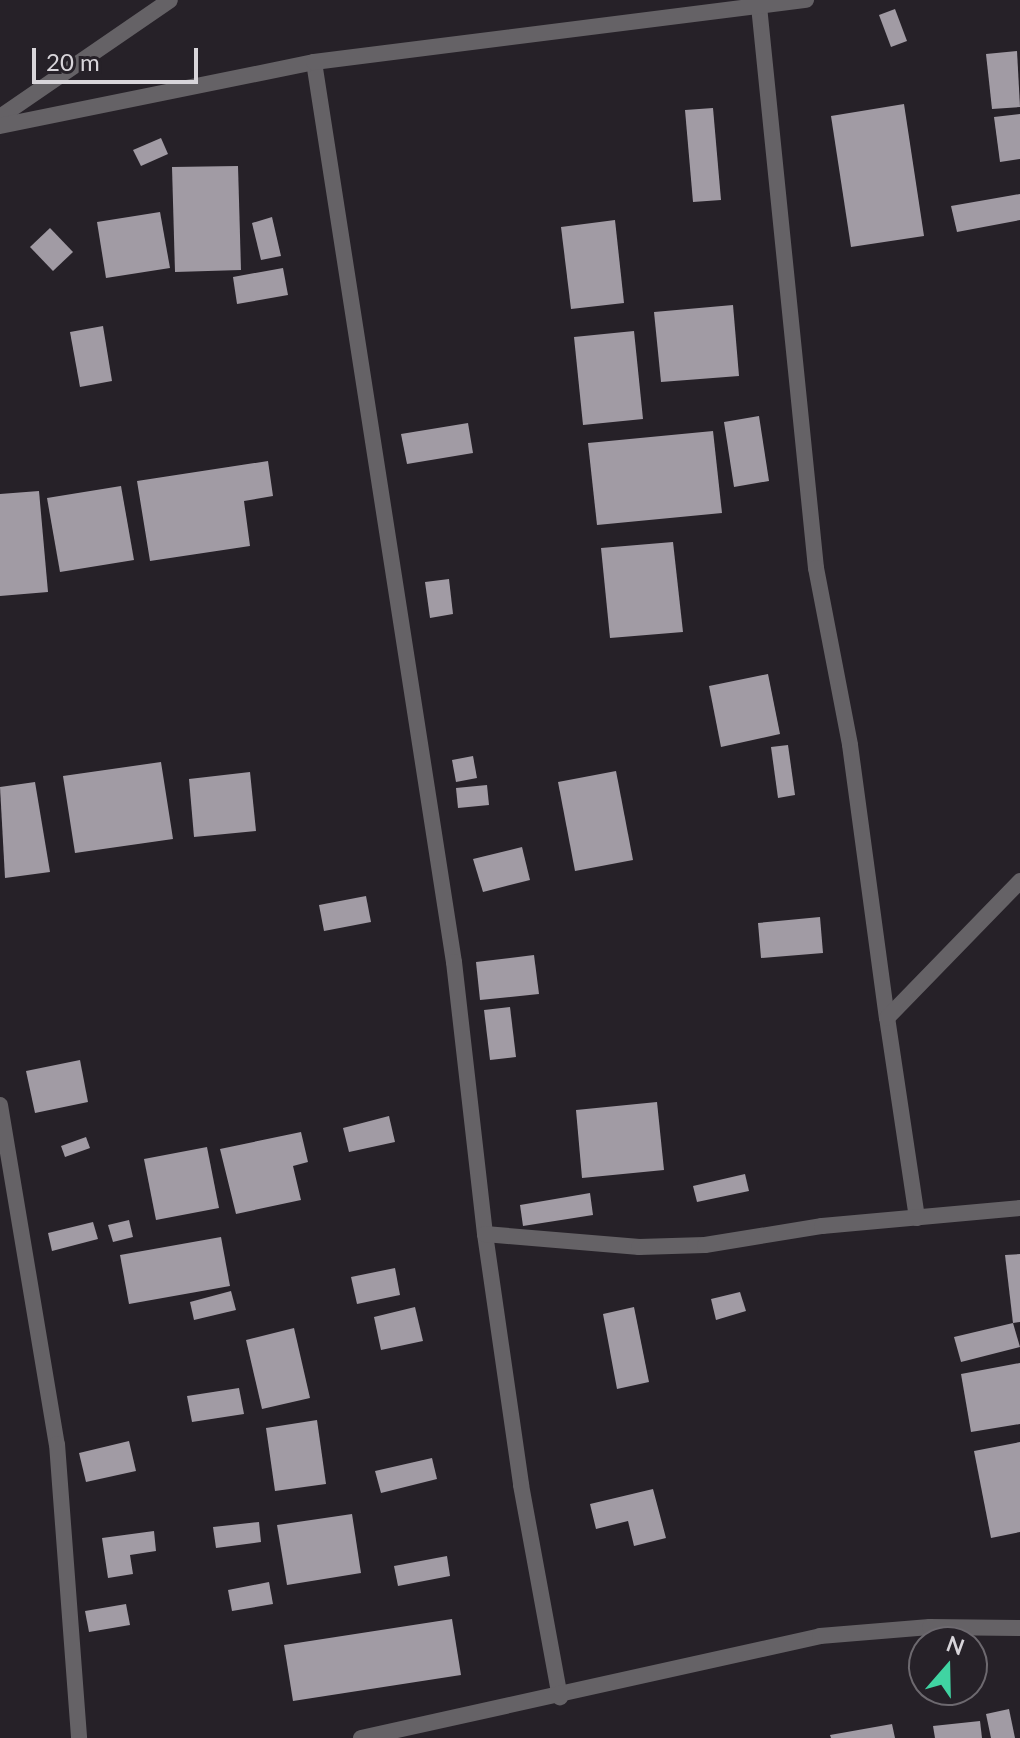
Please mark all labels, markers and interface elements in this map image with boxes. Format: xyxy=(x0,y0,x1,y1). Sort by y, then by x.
scale bar xyxy=(36,32,202,82)
text: 20 m xyxy=(46,47,100,76)
north arrow xyxy=(908,1626,988,1706)
text: N xyxy=(943,1629,968,1660)

